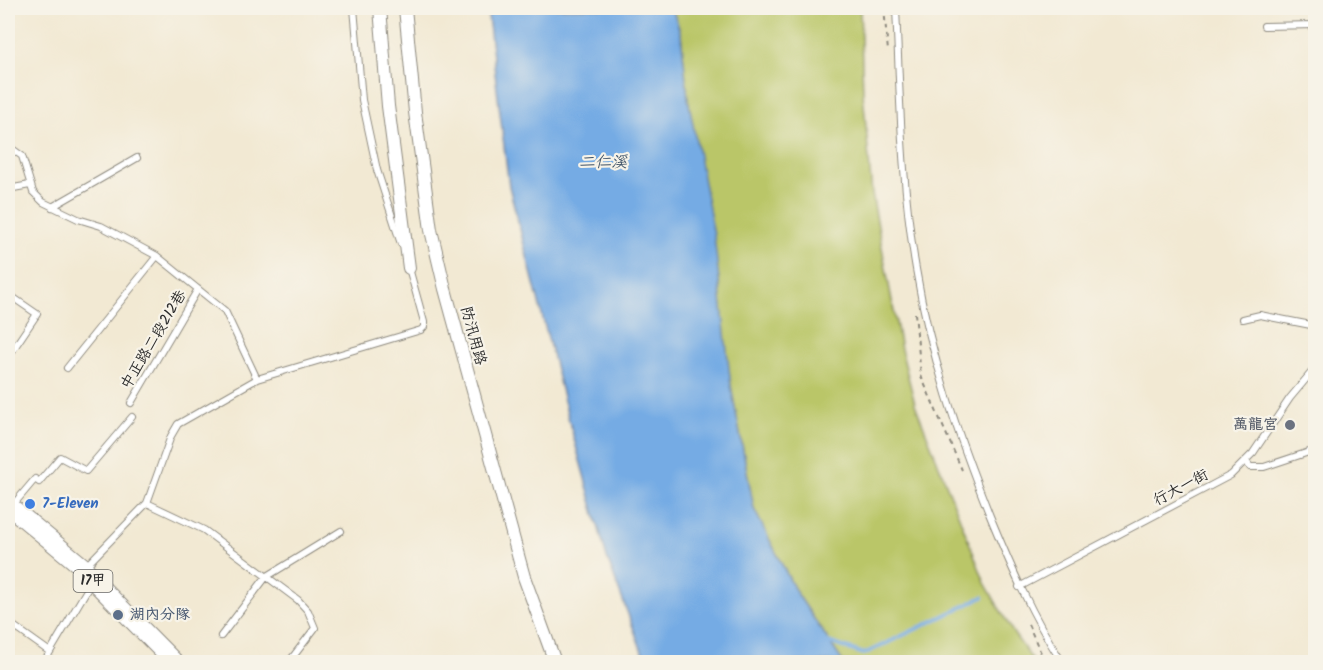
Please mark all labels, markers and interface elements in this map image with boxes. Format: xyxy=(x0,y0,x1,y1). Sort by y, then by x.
water label: 二仁溪 xyxy=(579,150,628,175)
street label: 中正路二段212巷 xyxy=(115,286,193,394)
street label: 防汛用路 xyxy=(454,304,492,368)
place label: 萬龍宮 xyxy=(1233,413,1278,437)
marker: 萬龍宮 xyxy=(1283,418,1297,432)
street label: 行大一街 xyxy=(1149,463,1213,513)
place label: 7-Eleven xyxy=(42,492,99,516)
marker: 7-Eleven xyxy=(23,497,37,511)
road number: 17甲 xyxy=(74,570,112,592)
place label: 湖內分隊 xyxy=(130,603,190,627)
marker: 湖內分隊 xyxy=(111,608,125,622)

